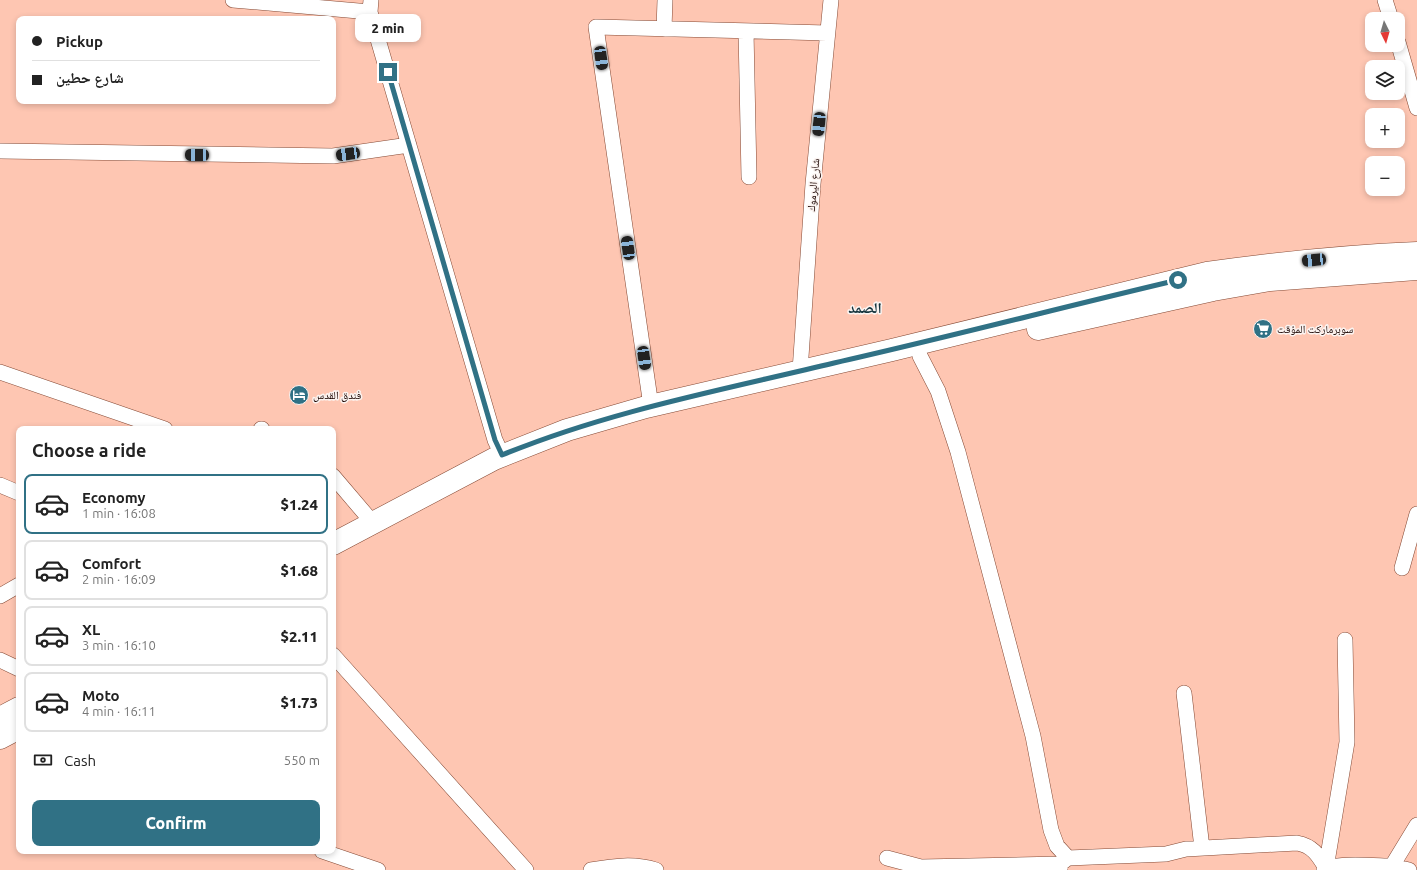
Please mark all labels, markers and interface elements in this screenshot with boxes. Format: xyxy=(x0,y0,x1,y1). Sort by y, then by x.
north arrow xyxy=(1365,12,1405,52)
map controls xyxy=(1365,12,1405,196)
callout: 2 min xyxy=(355,14,421,42)
text: 2 min xyxy=(371,21,405,35)
text: Pickup xyxy=(56,33,103,50)
car xyxy=(593,45,609,71)
button: layers xyxy=(1365,60,1405,100)
route end xyxy=(379,63,397,81)
text: شارع حطين xyxy=(56,69,124,86)
button: + xyxy=(1365,108,1405,148)
car xyxy=(812,111,826,137)
car xyxy=(335,146,361,162)
car xyxy=(185,149,209,161)
button: − xyxy=(1365,156,1405,196)
street label: شارع اليرموك xyxy=(805,158,822,212)
car xyxy=(620,235,636,261)
car xyxy=(1301,253,1327,267)
route start xyxy=(1169,271,1187,289)
district label: الصمد xyxy=(848,299,882,316)
supermarket icon: سوبرماركت المؤقت xyxy=(1252,318,1274,340)
place label: سوبرماركت المؤقت xyxy=(1277,323,1353,335)
car xyxy=(636,345,652,371)
hotel icon: فندق القدس xyxy=(288,384,310,406)
place label: فندق القدس xyxy=(313,389,362,402)
text: Choose a ride xyxy=(32,440,146,460)
icon: car xyxy=(34,486,70,522)
text: Economy xyxy=(82,489,146,506)
text: $1.24 xyxy=(280,496,318,513)
text: 1 min · 16:08 xyxy=(82,506,156,520)
icon: car xyxy=(34,552,70,588)
text: Comfort xyxy=(82,555,141,572)
text: $1.68 xyxy=(280,562,318,579)
text: 2 min · 16:09 xyxy=(82,572,156,586)
icon: car xyxy=(34,618,70,654)
text: XL xyxy=(82,621,100,638)
text: $2.11 xyxy=(280,628,318,645)
text: 3 min · 16:10 xyxy=(82,638,156,652)
icon: car xyxy=(34,684,70,720)
text: Moto xyxy=(82,687,120,704)
text: $1.73 xyxy=(280,694,318,711)
text: 4 min · 16:11 xyxy=(82,704,156,718)
icon: cash xyxy=(32,749,54,771)
text: Cash xyxy=(64,752,96,769)
text: 550 m xyxy=(284,753,320,767)
button: Confirm xyxy=(32,800,320,846)

